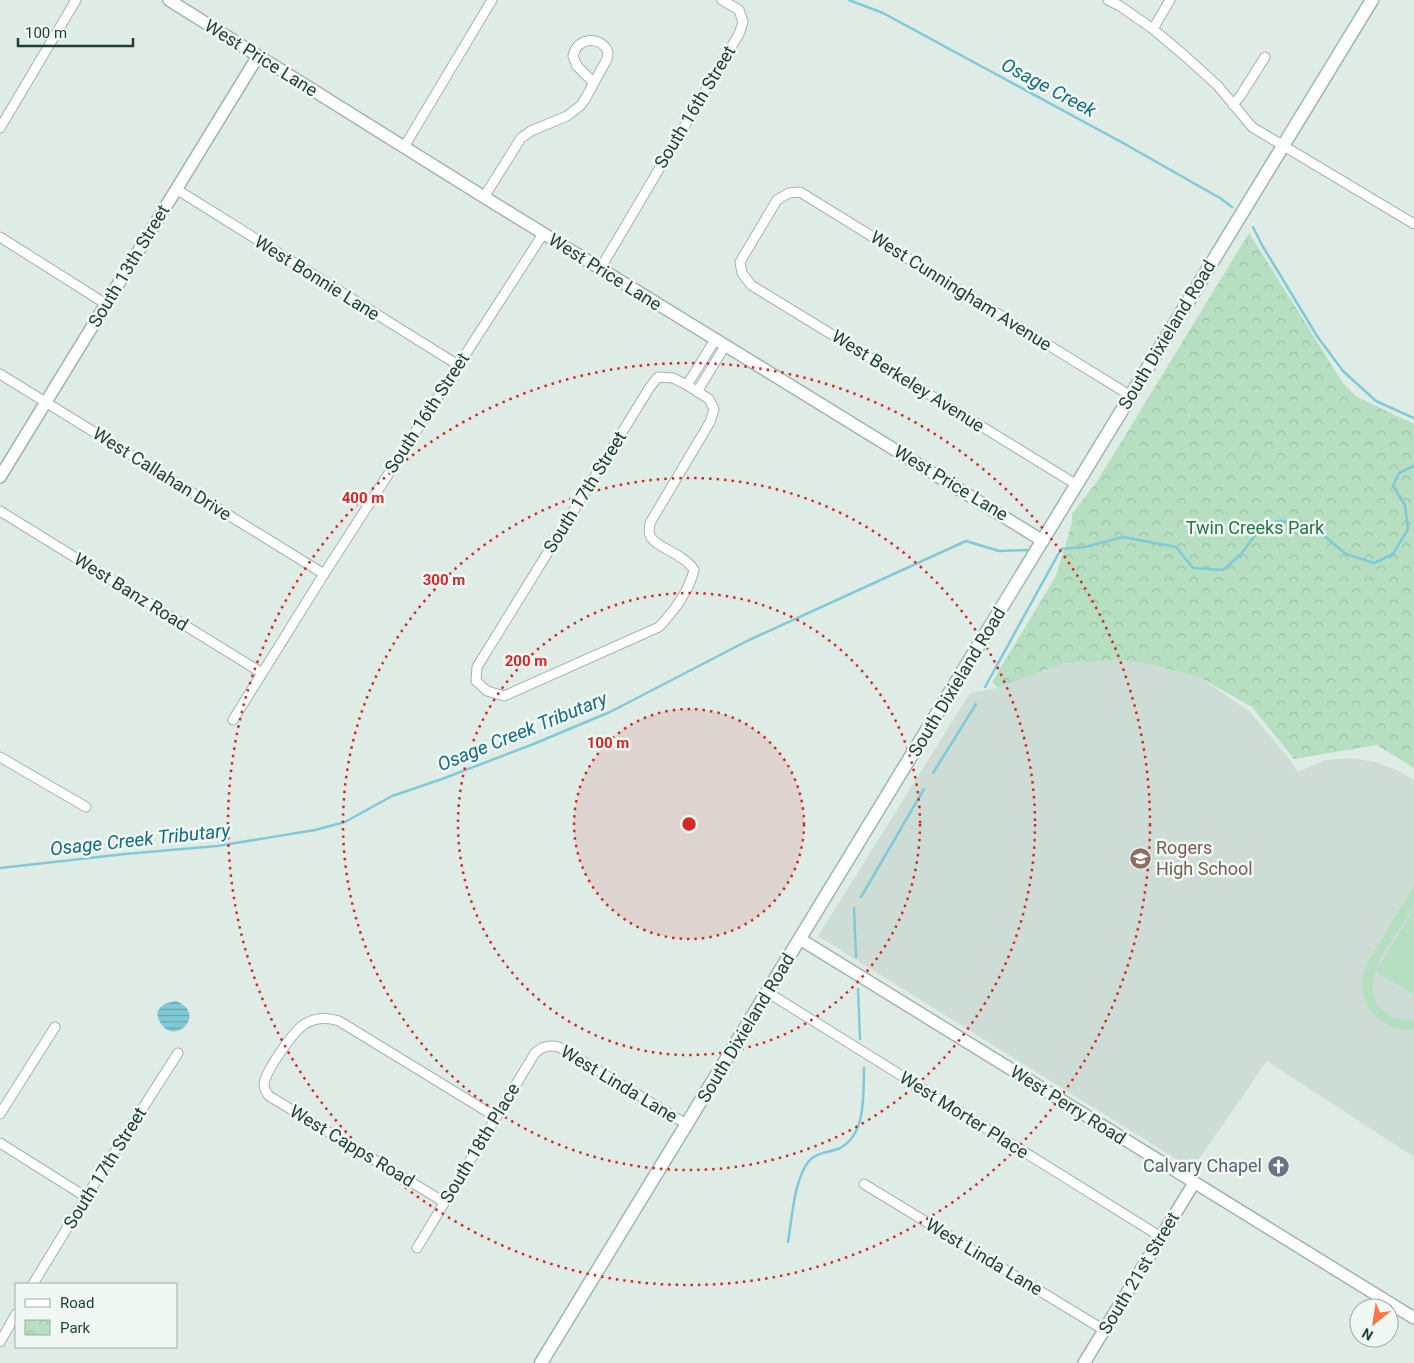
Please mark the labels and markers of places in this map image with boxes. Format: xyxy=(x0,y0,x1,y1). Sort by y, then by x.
centre of rings xyxy=(680,815,698,833)
place label: Rogers High School xyxy=(1156,837,1253,879)
school or university icon: Rogers High School xyxy=(1128,846,1152,870)
church icon: Calvary Chapel xyxy=(1266,1154,1290,1178)
place label: Calvary Chapel xyxy=(1143,1155,1262,1176)

